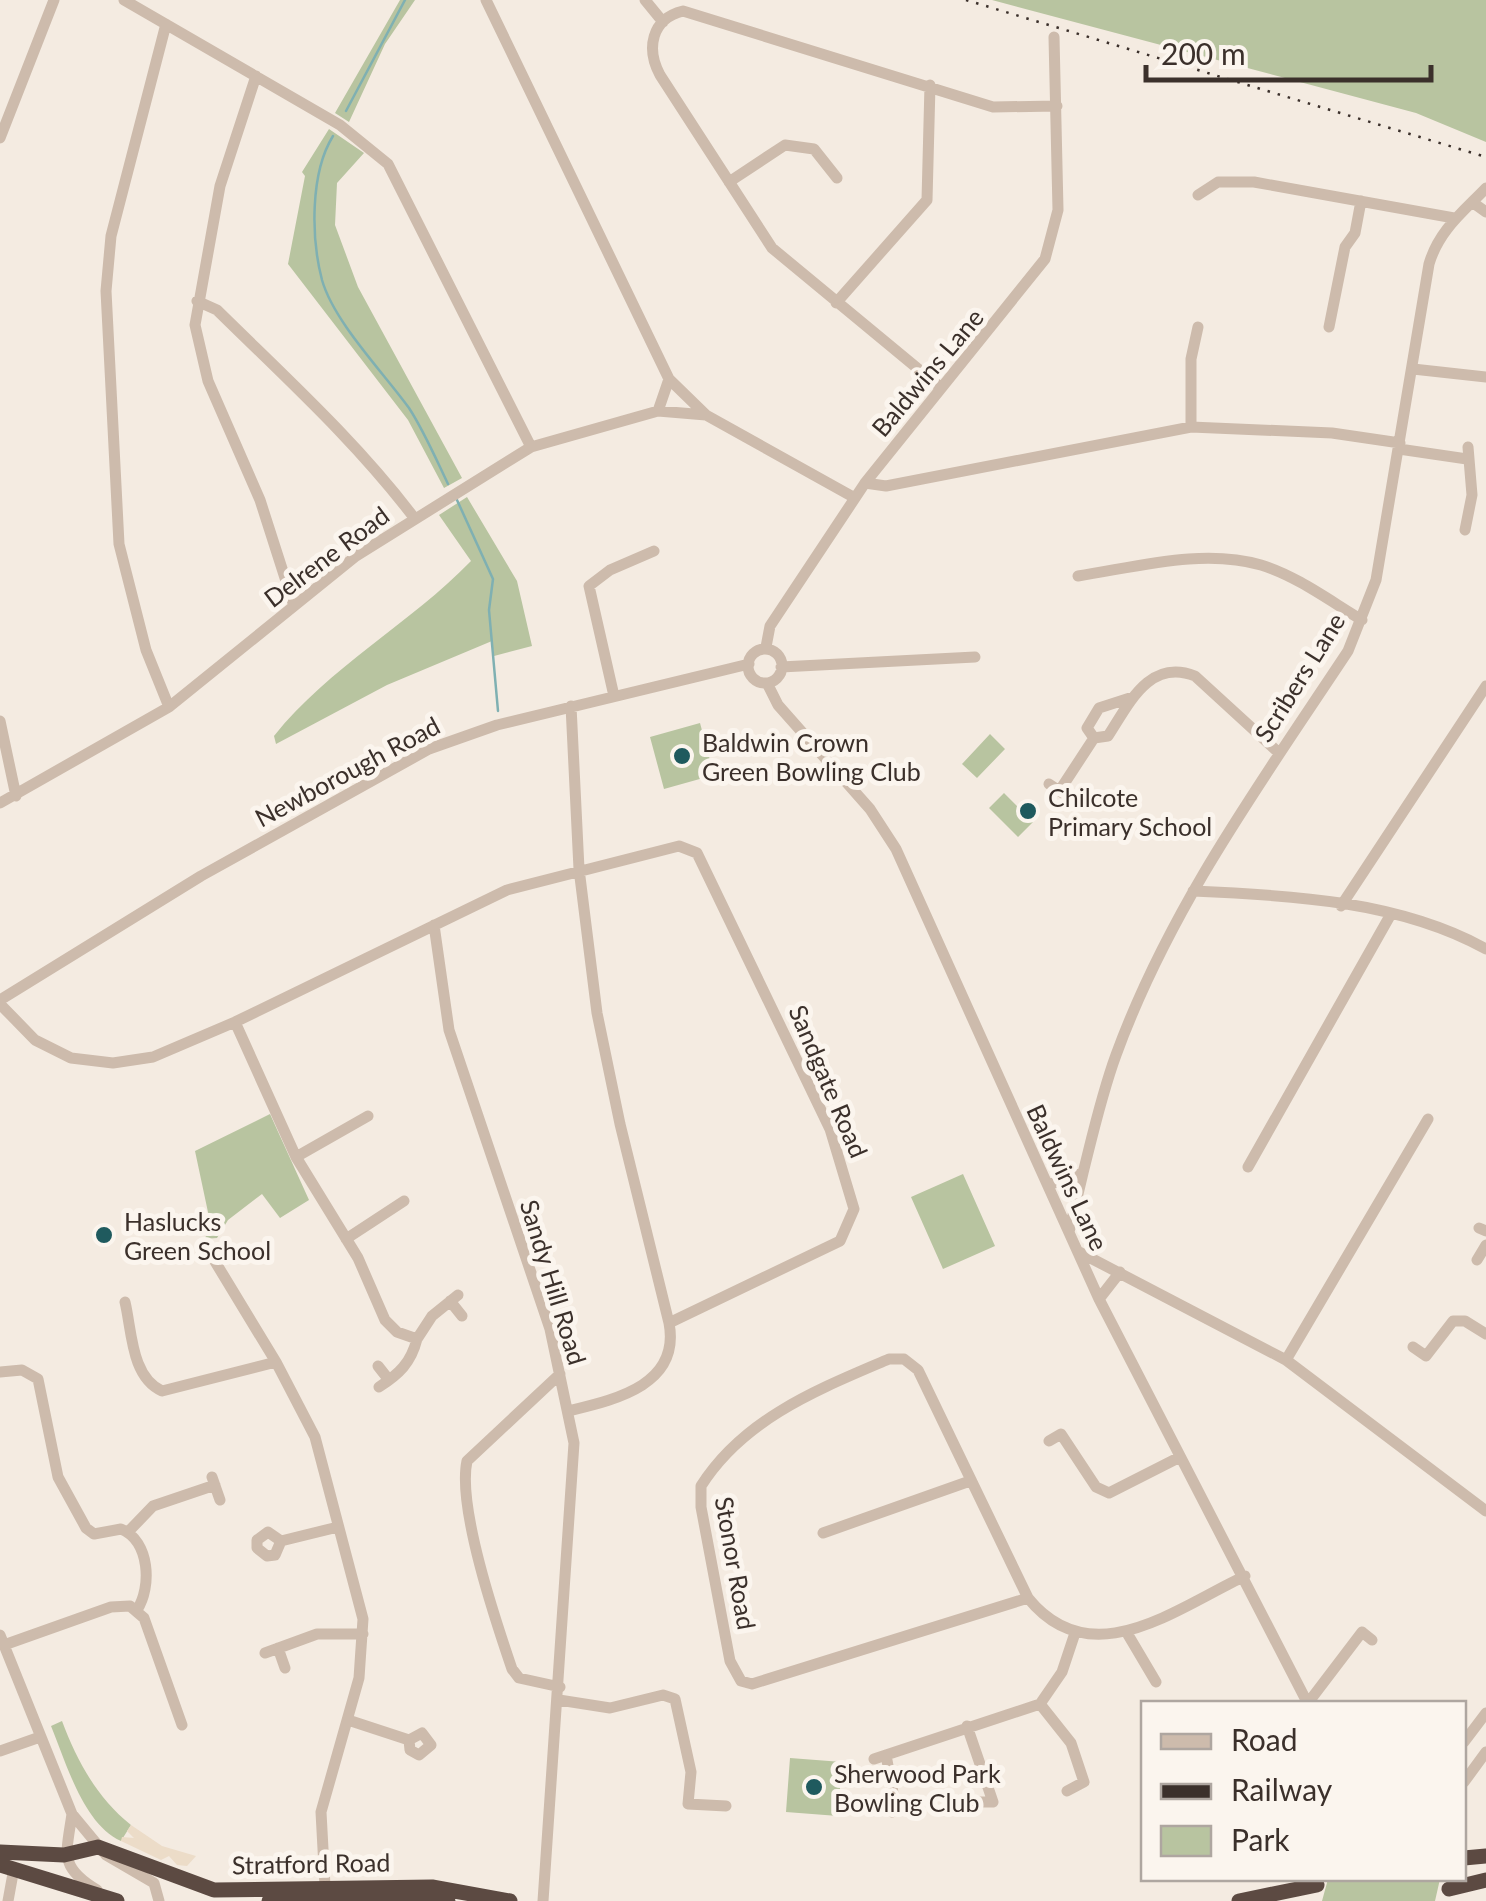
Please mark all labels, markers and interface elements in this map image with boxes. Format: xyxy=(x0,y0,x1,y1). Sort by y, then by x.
scale bar xyxy=(1146,20,1431,82)
text: 200 m xyxy=(1161,35,1246,71)
street label: Baldwins Lane xyxy=(865,302,989,442)
street label: Delrene Road xyxy=(258,499,394,613)
street label: Scribers Lane xyxy=(1247,607,1351,747)
street label: Newborough Road xyxy=(249,710,445,832)
place label: Baldwin Crown Green Bowling Club xyxy=(702,727,921,786)
marker: Baldwin Crown Green Bowling Club xyxy=(671,745,693,767)
place label: Chilcote Primary School xyxy=(1048,782,1212,841)
marker: Chilcote Primary School xyxy=(1017,800,1039,822)
street label: Sandgate Road xyxy=(783,1000,875,1162)
street label: Baldwins Lane xyxy=(1021,1099,1115,1255)
street label: Sandy Hill Road xyxy=(515,1196,593,1368)
place label: Haslucks Green School xyxy=(124,1206,271,1265)
marker: Haslucks Green School xyxy=(93,1224,115,1246)
street label: Stonor Road xyxy=(710,1494,762,1632)
legend xyxy=(1141,1701,1466,1881)
text: Road xyxy=(1231,1721,1298,1757)
place label: Sherwood Park Bowling Club xyxy=(834,1758,1001,1817)
text: Railway xyxy=(1231,1771,1333,1807)
marker: Sherwood Park Bowling Club xyxy=(803,1776,825,1798)
text: Park xyxy=(1231,1821,1290,1857)
street label: Stratford Road xyxy=(231,1847,391,1879)

